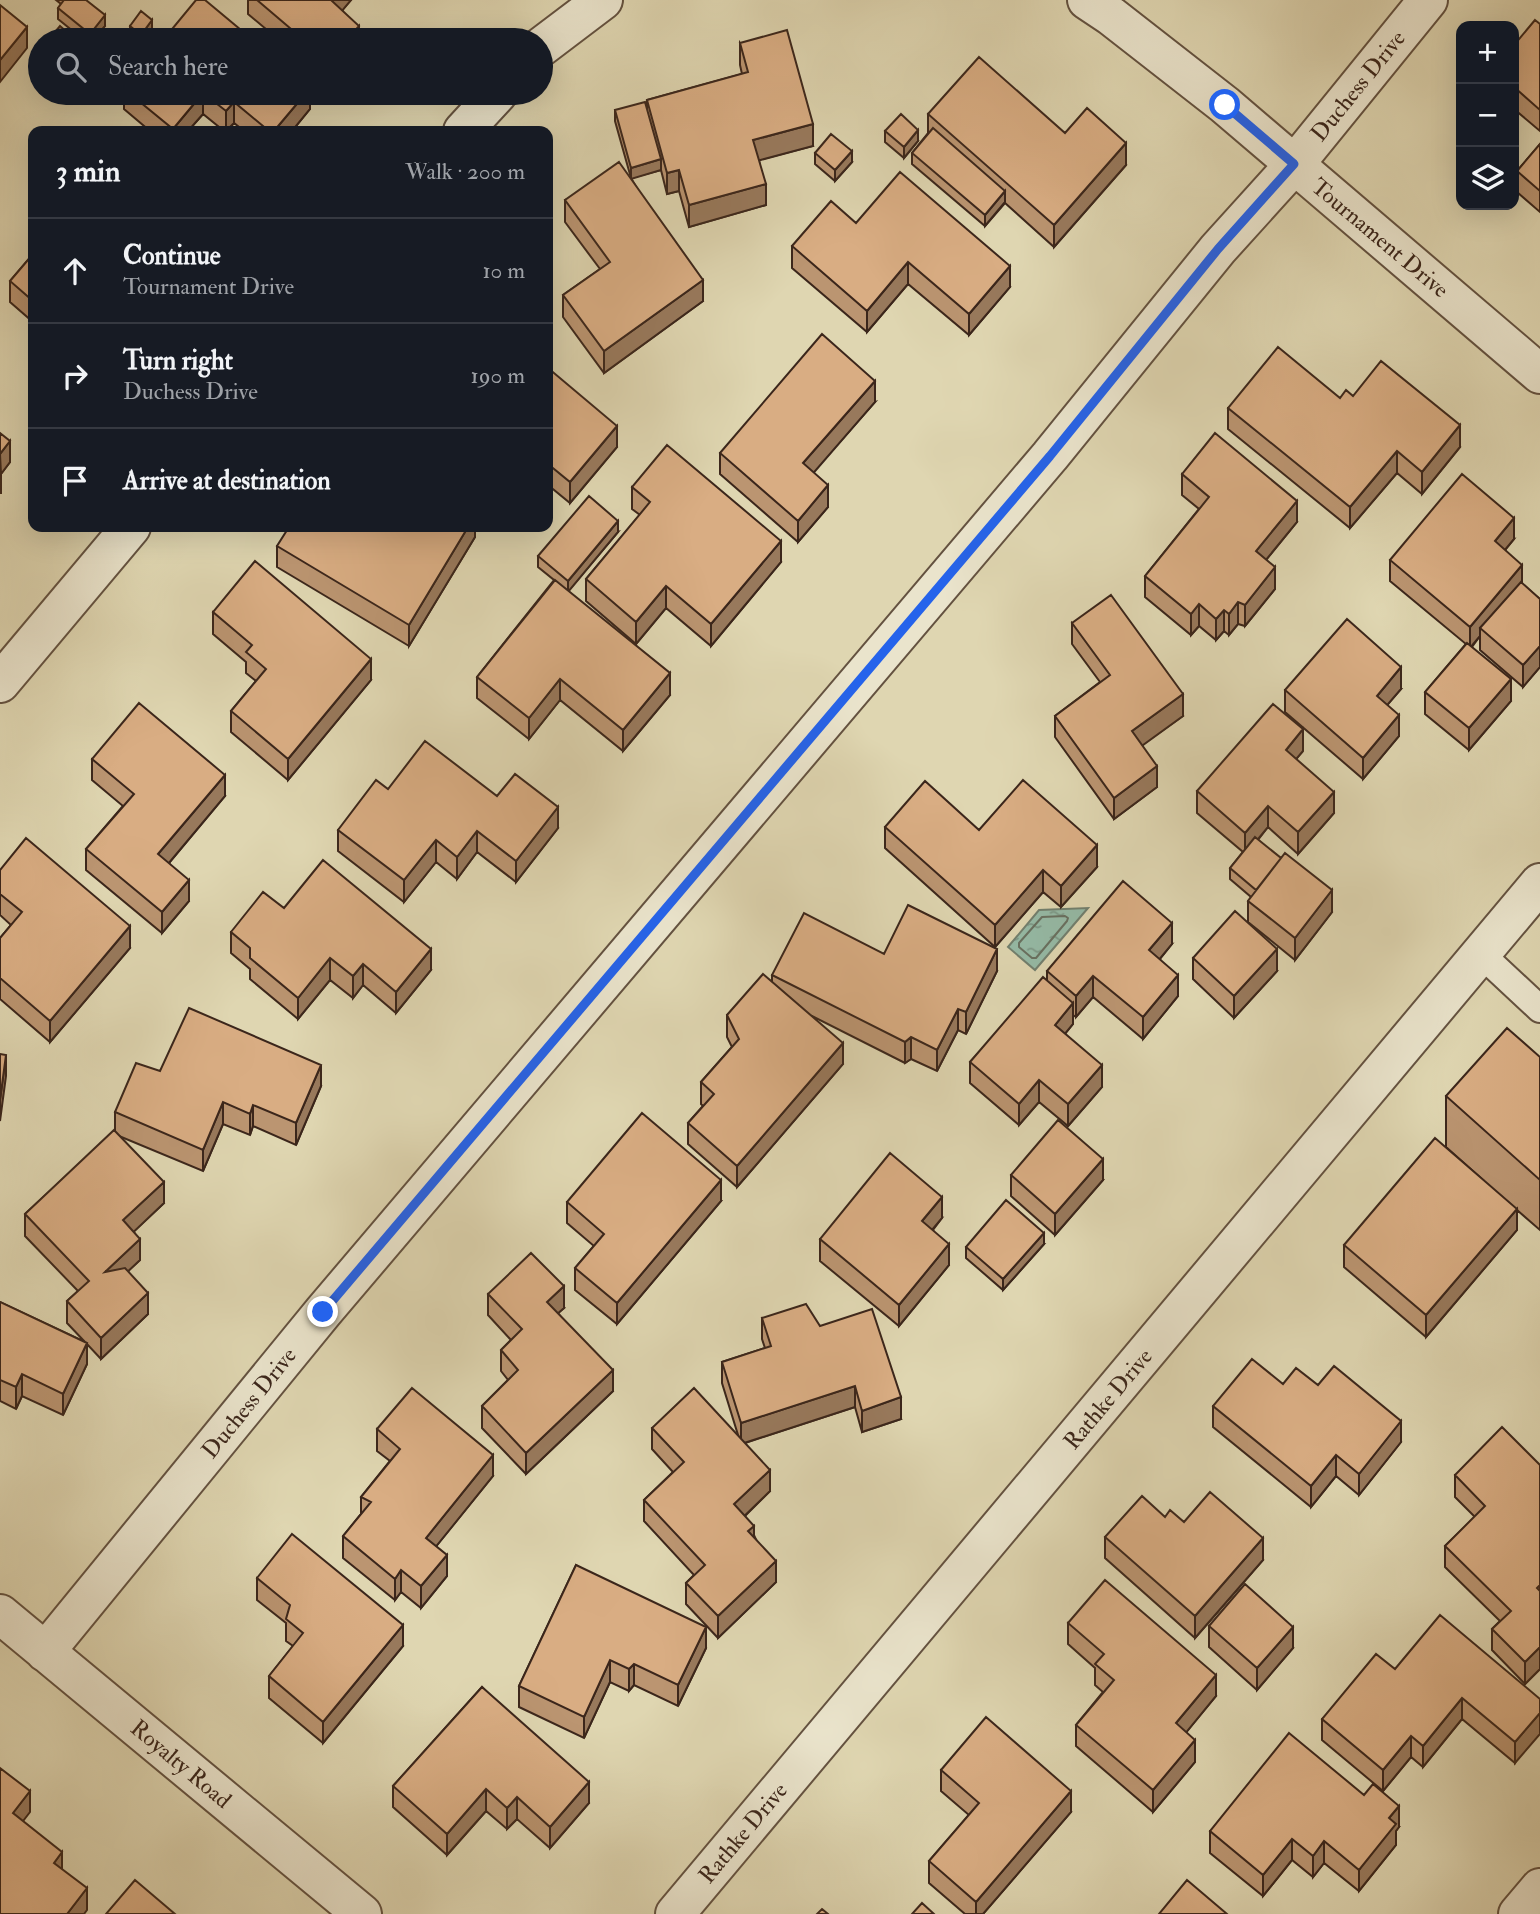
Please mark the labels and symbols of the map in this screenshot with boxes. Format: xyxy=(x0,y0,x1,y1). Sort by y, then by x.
street label: Duchess Drive xyxy=(1304,24,1412,148)
route start xyxy=(1209,89,1240,120)
street label: Tournament Drive xyxy=(1305,172,1455,304)
route end xyxy=(307,1296,338,1327)
street label: Duchess Drive xyxy=(195,1341,303,1465)
street label: Rathke Drive xyxy=(1057,1342,1159,1456)
street label: Royalty Road xyxy=(125,1713,237,1815)
street label: Rathke Drive xyxy=(692,1776,794,1890)

